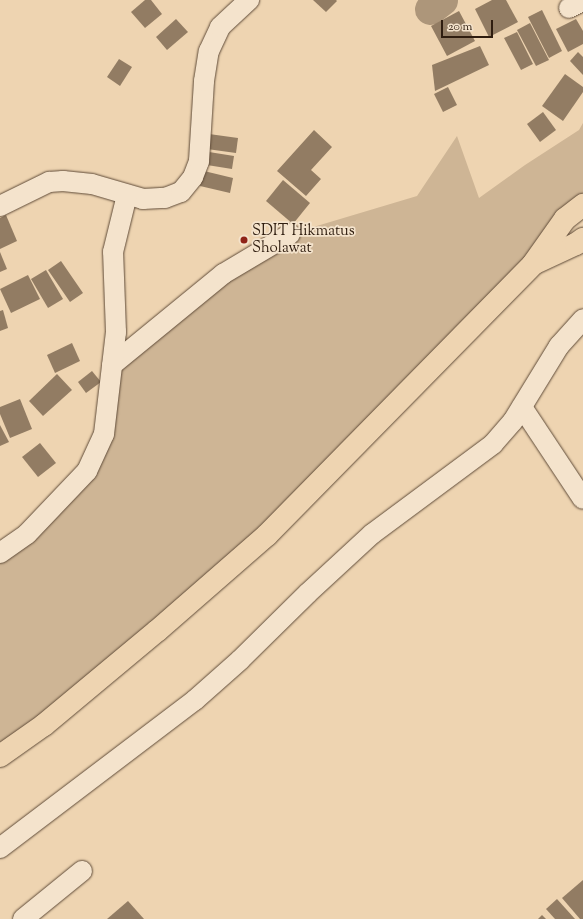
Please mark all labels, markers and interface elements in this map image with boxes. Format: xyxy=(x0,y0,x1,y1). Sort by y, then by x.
scale bar xyxy=(443,12,495,38)
text: 20 m xyxy=(448,18,472,36)
place label: SDIT Hikmatus Sholawat xyxy=(252,222,355,257)
marker: SDIT Hikmatus Sholawat xyxy=(239,235,249,245)

